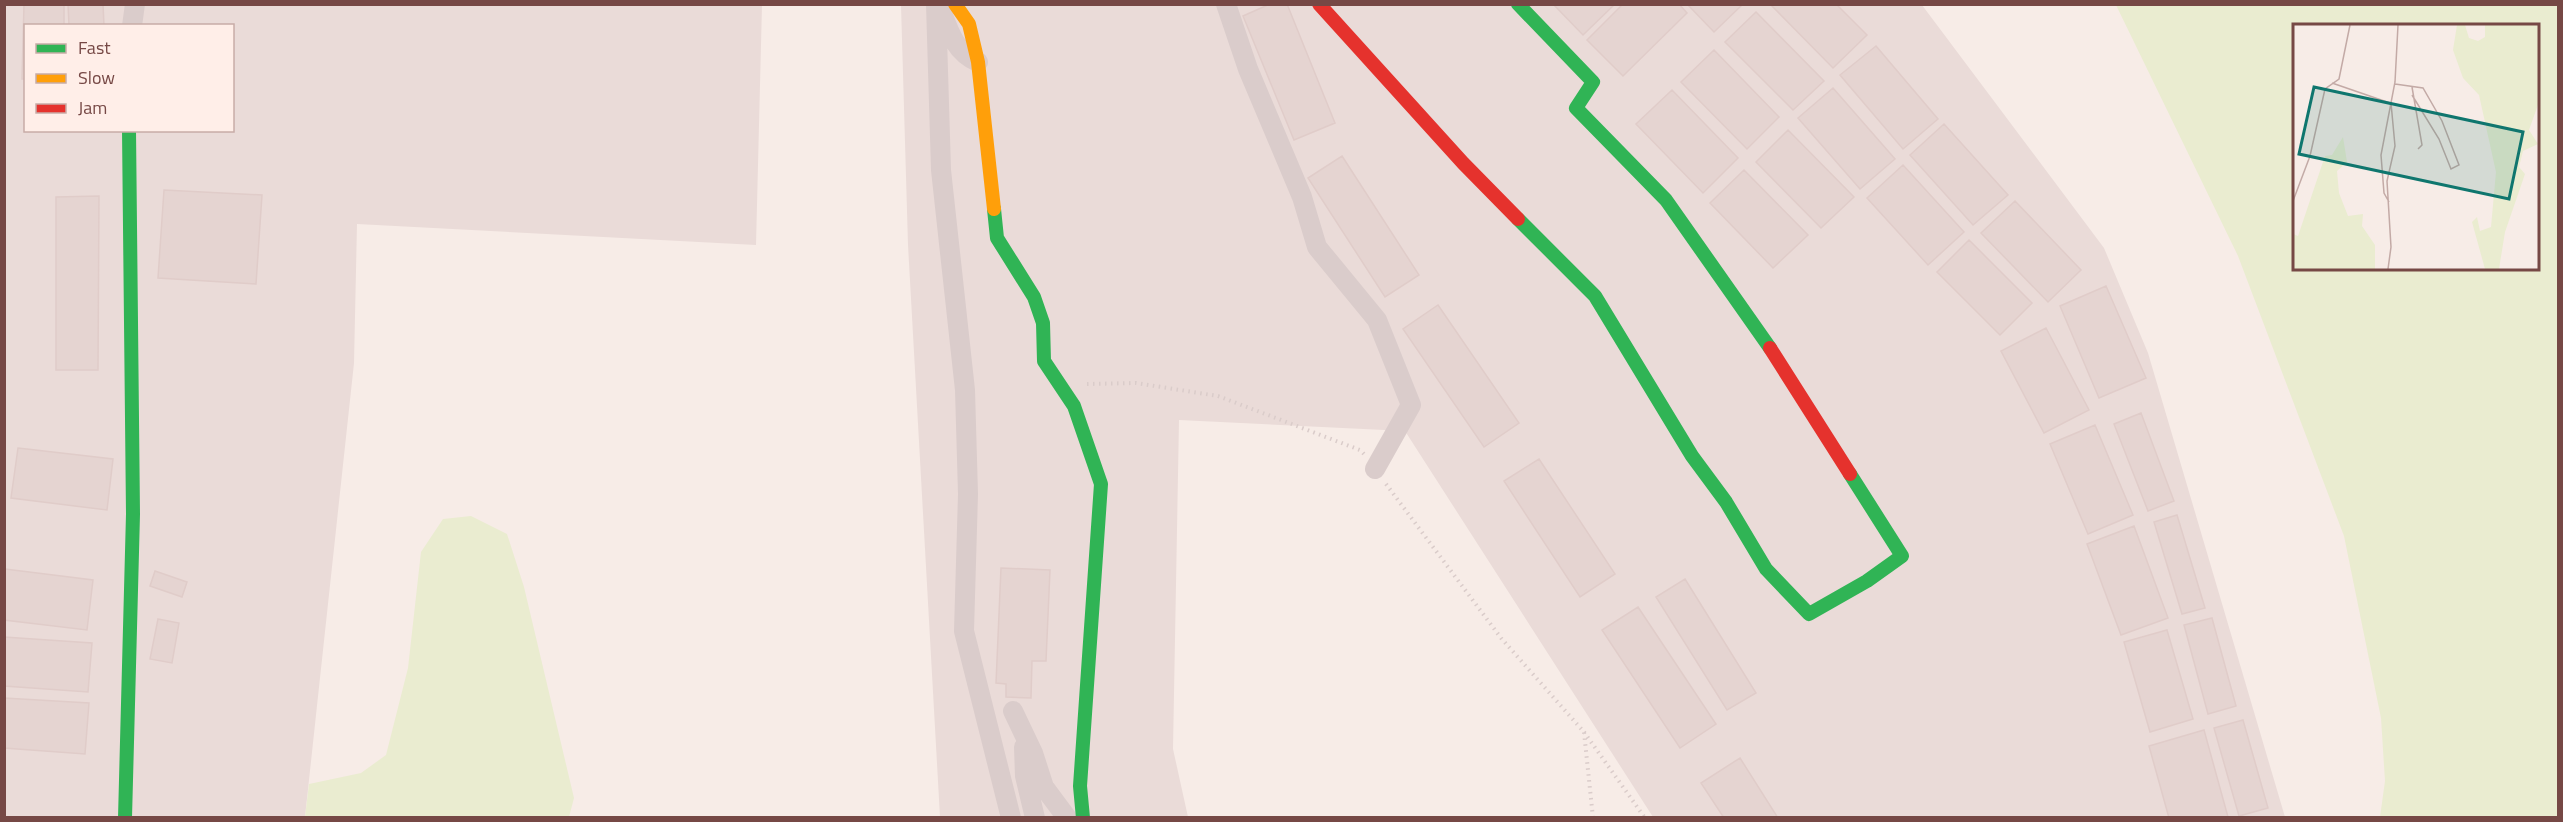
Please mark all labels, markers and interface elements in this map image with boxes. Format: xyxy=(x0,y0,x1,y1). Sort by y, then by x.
legend xyxy=(24,24,234,132)
inset map xyxy=(2293,24,2539,270)
text: Fast xyxy=(78,34,111,61)
text: Slow xyxy=(78,64,115,91)
text: Jam xyxy=(78,94,107,121)

